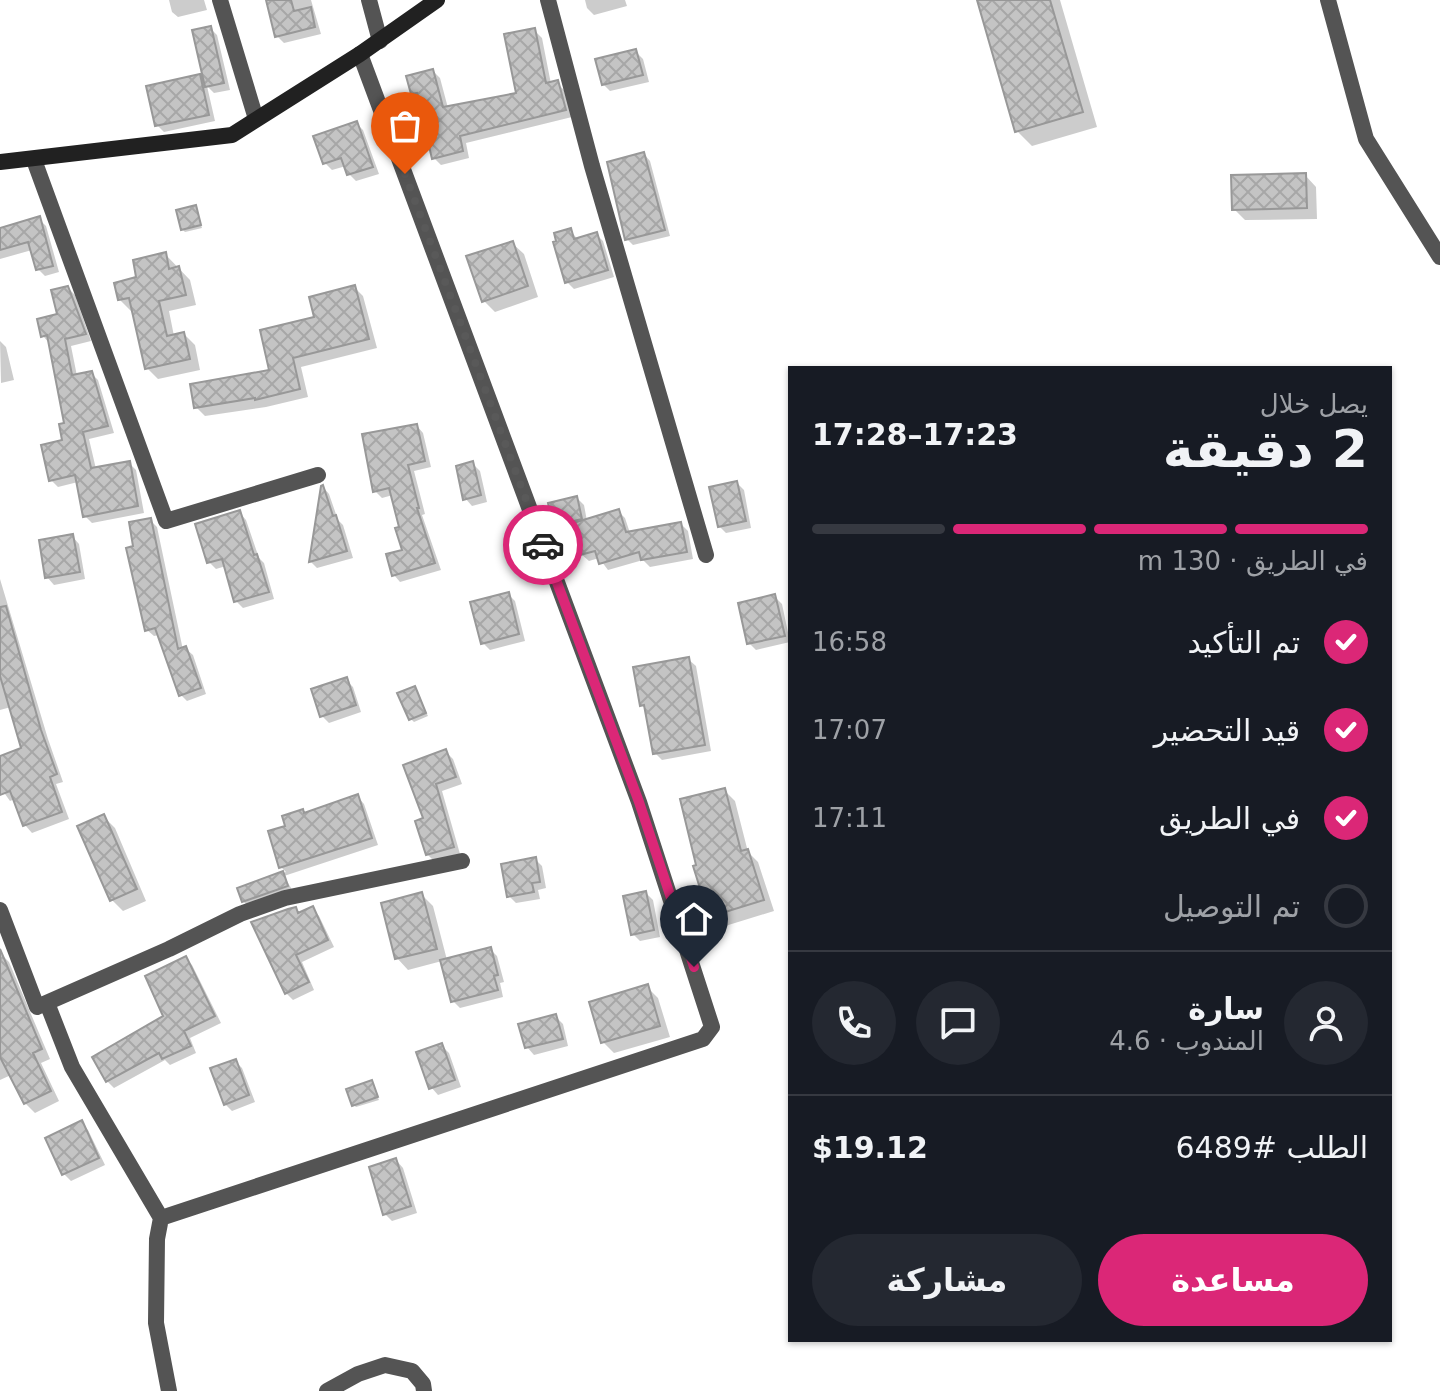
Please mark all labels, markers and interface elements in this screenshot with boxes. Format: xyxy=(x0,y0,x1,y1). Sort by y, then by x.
pin xyxy=(371,92,439,174)
icon: bag xyxy=(383,104,427,148)
text: يصل خلال xyxy=(1260,389,1368,419)
text: 17:23–17:28 xyxy=(812,417,1018,452)
text: 2 دقيقة xyxy=(1163,419,1368,479)
courier xyxy=(503,505,583,585)
icon: car xyxy=(521,523,565,567)
text: في الطريق · 130 m xyxy=(1138,546,1368,576)
icon: check xyxy=(1324,620,1368,664)
text: تم التأكيد xyxy=(1187,625,1300,660)
text: 16:58 xyxy=(812,627,887,657)
icon: check xyxy=(1324,708,1368,752)
text: قيد التحضير xyxy=(1154,713,1300,748)
text: 17:07 xyxy=(812,715,887,745)
icon: check xyxy=(1324,796,1368,840)
text: في الطريق xyxy=(1159,801,1300,836)
text: 17:11 xyxy=(812,803,887,833)
pin xyxy=(660,885,728,967)
text: تم التوصيل xyxy=(1163,889,1300,924)
icon: home xyxy=(672,897,716,941)
button: phone xyxy=(812,981,896,1065)
button: chat xyxy=(916,981,1000,1065)
button: person xyxy=(1284,981,1368,1065)
text: سارة xyxy=(1188,991,1264,1026)
text: المندوب · 4.6 xyxy=(1109,1026,1264,1056)
text: $19.12 xyxy=(812,1130,928,1165)
text: الطلب #6489 xyxy=(1175,1130,1368,1165)
button: مشاركة xyxy=(812,1234,1082,1326)
button: مساعدة xyxy=(1098,1234,1368,1326)

